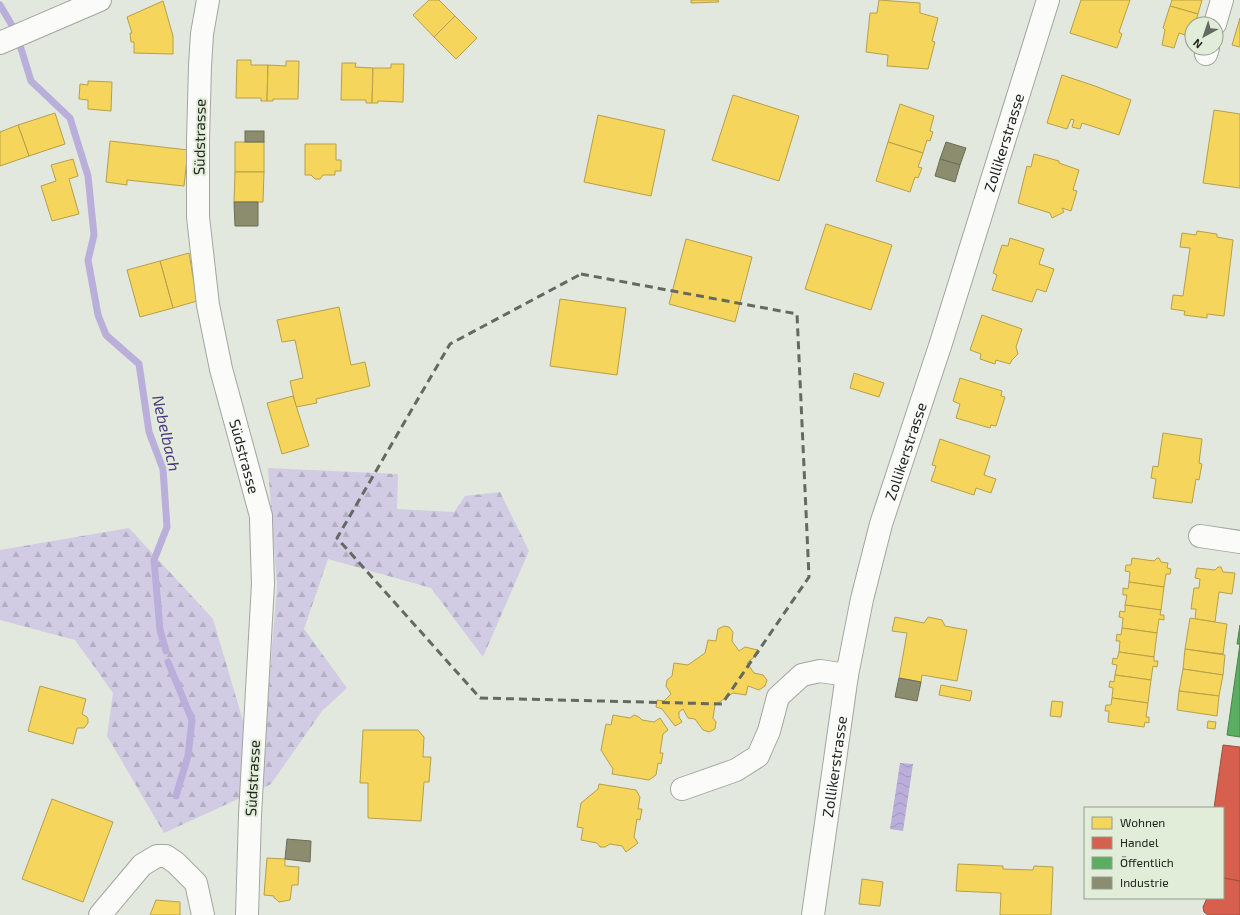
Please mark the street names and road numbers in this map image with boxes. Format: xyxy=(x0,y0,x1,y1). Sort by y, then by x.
street label: Zollikerstrasse xyxy=(980,91,1027,194)
street label: Südstrasse xyxy=(189,99,209,175)
street label: Zollikerstrasse xyxy=(881,400,930,502)
street label: Südstrasse xyxy=(226,417,263,496)
street label: Zollikerstrasse xyxy=(818,715,850,818)
street label: Südstrasse xyxy=(241,739,263,817)

